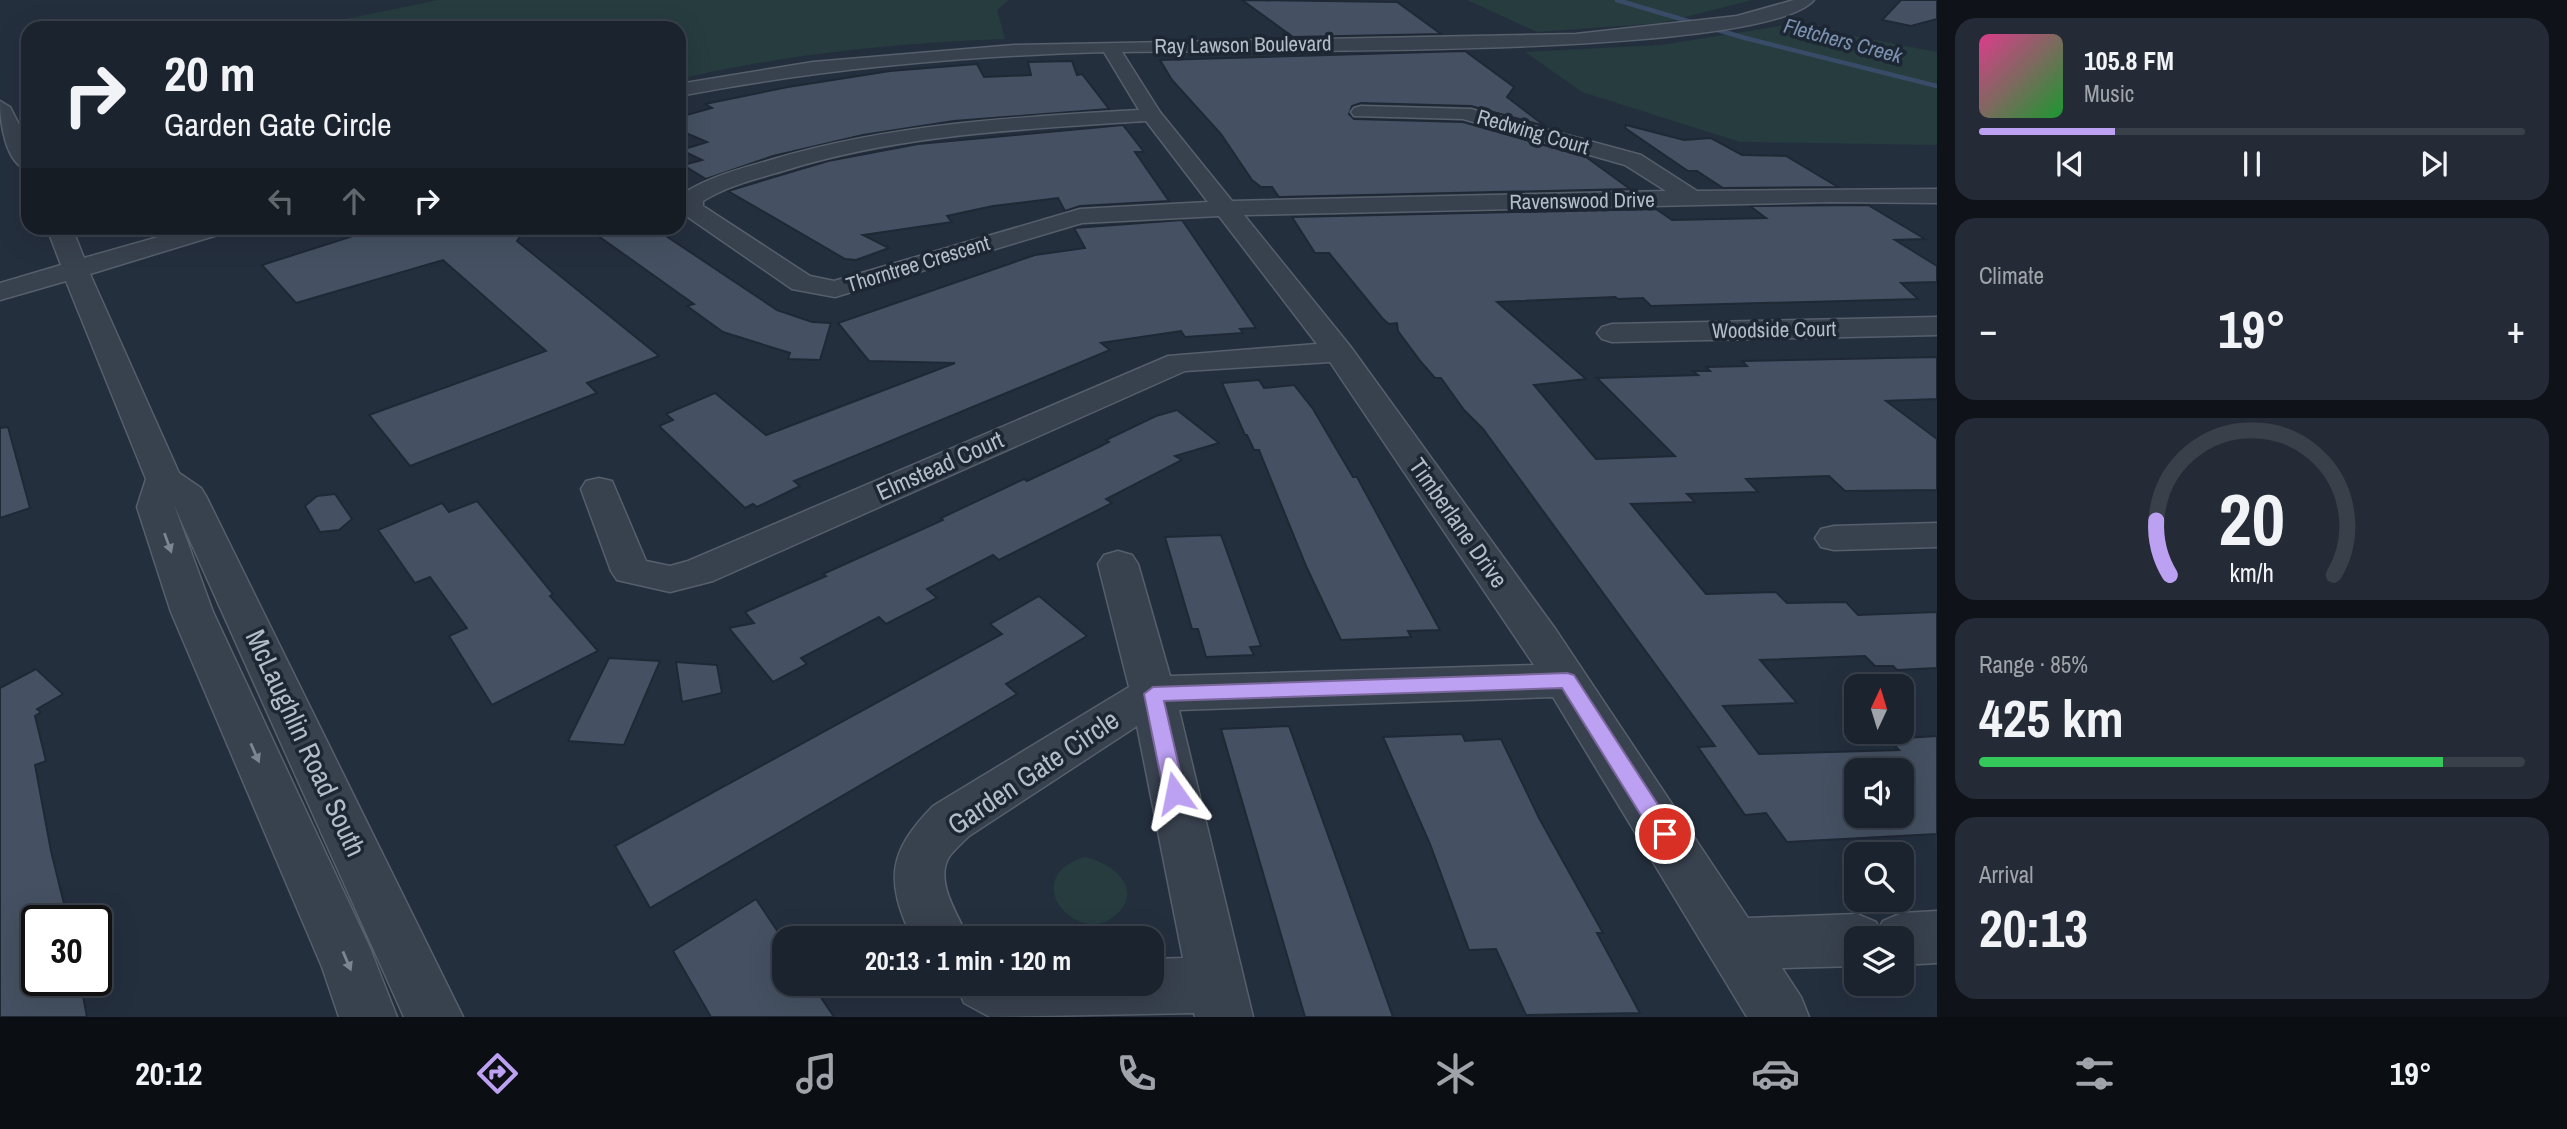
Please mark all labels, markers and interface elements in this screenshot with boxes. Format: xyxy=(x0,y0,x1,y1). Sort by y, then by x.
water label: Fletchers Creek xyxy=(1781,11,1907,71)
street label: Ray Lawson Boulevard xyxy=(1154,28,1332,61)
text: 20 m xyxy=(164,40,256,106)
text: 105.8 FM xyxy=(2084,43,2174,78)
icon: right xyxy=(49,49,140,140)
text: Music xyxy=(2084,78,2134,109)
street label: Redwing Court xyxy=(1474,102,1593,161)
text: Garden Gate Circle xyxy=(164,103,392,146)
icon: previous xyxy=(2051,145,2089,183)
icon: pause xyxy=(2233,145,2271,183)
icon: next xyxy=(2415,145,2453,183)
icon: left xyxy=(262,182,300,220)
icon: ahead xyxy=(335,182,373,220)
icon: right xyxy=(408,182,446,220)
street label: Ravenswood Drive xyxy=(1509,185,1655,216)
street label: Thorntree Crescent xyxy=(843,228,993,299)
text: Climate xyxy=(1979,260,2044,291)
text: 19° xyxy=(2218,294,2286,364)
text: − xyxy=(1979,304,1997,355)
text: + xyxy=(2507,304,2525,355)
street label: Woodside Court xyxy=(1712,314,1837,345)
street label: Elmstead Court xyxy=(871,423,1009,507)
street label: Timberlane Drive xyxy=(1402,451,1515,594)
text: 20 xyxy=(2219,470,2285,568)
one-way arrow xyxy=(163,533,174,554)
text: km/h xyxy=(2230,555,2274,589)
street label: McLaughlin Road South xyxy=(237,623,375,863)
text: Range · 85% xyxy=(1979,649,2088,680)
north arrow xyxy=(1844,674,1914,744)
map controls xyxy=(1844,674,1914,996)
text: 425 km xyxy=(1979,683,2124,753)
street label: Garden Gate Circle xyxy=(940,701,1126,843)
one-way arrow xyxy=(249,743,261,763)
position arrow xyxy=(1138,756,1212,830)
button: sound xyxy=(1844,758,1914,828)
pin xyxy=(1635,804,1695,864)
icon: arrive xyxy=(1646,815,1684,853)
button: search xyxy=(1844,842,1914,912)
text: Arrival xyxy=(1979,859,2034,890)
text: 20:13 xyxy=(1979,893,2088,963)
speed limit sign: 30 xyxy=(21,905,112,996)
button: layers xyxy=(1844,926,1914,996)
text: 20:13 · 1 min · 120 m xyxy=(865,943,1071,978)
one-way arrow xyxy=(341,951,353,971)
icon: directions xyxy=(473,1049,522,1098)
icon: music xyxy=(792,1049,841,1098)
icon: phone xyxy=(1112,1049,1161,1098)
icon: climate xyxy=(1431,1049,1480,1098)
icon: car xyxy=(1751,1049,1800,1098)
icon: filters xyxy=(2070,1049,2119,1098)
text: 20:12 xyxy=(135,1052,202,1095)
text: 19° xyxy=(2390,1052,2432,1095)

